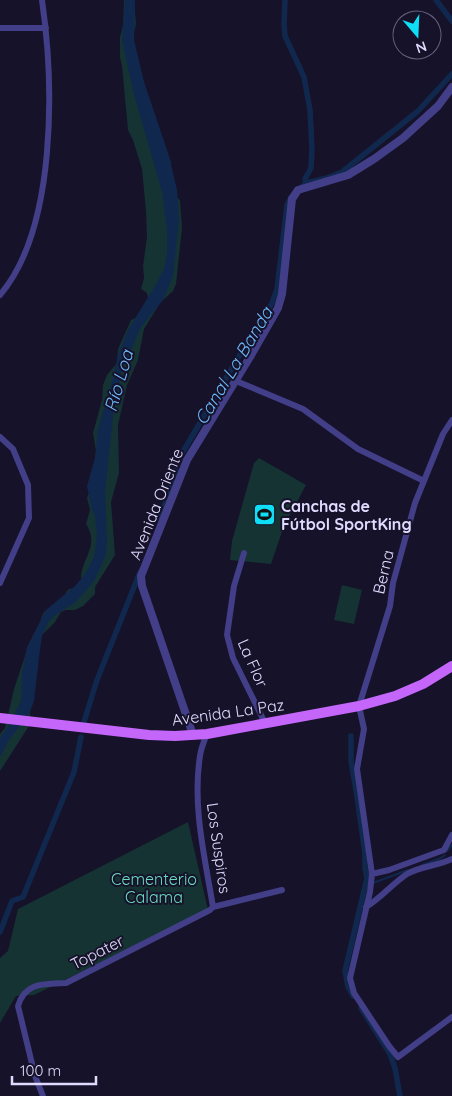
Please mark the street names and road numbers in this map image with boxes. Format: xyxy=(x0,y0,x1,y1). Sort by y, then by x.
street label: Avenida Oriente xyxy=(125,445,187,563)
street label: Berna xyxy=(368,548,398,596)
street label: La Flor xyxy=(233,636,273,690)
street label: Avenida La Paz xyxy=(171,694,285,730)
street label: Los Suspiros xyxy=(203,801,235,895)
street label: Topater xyxy=(67,930,127,974)

